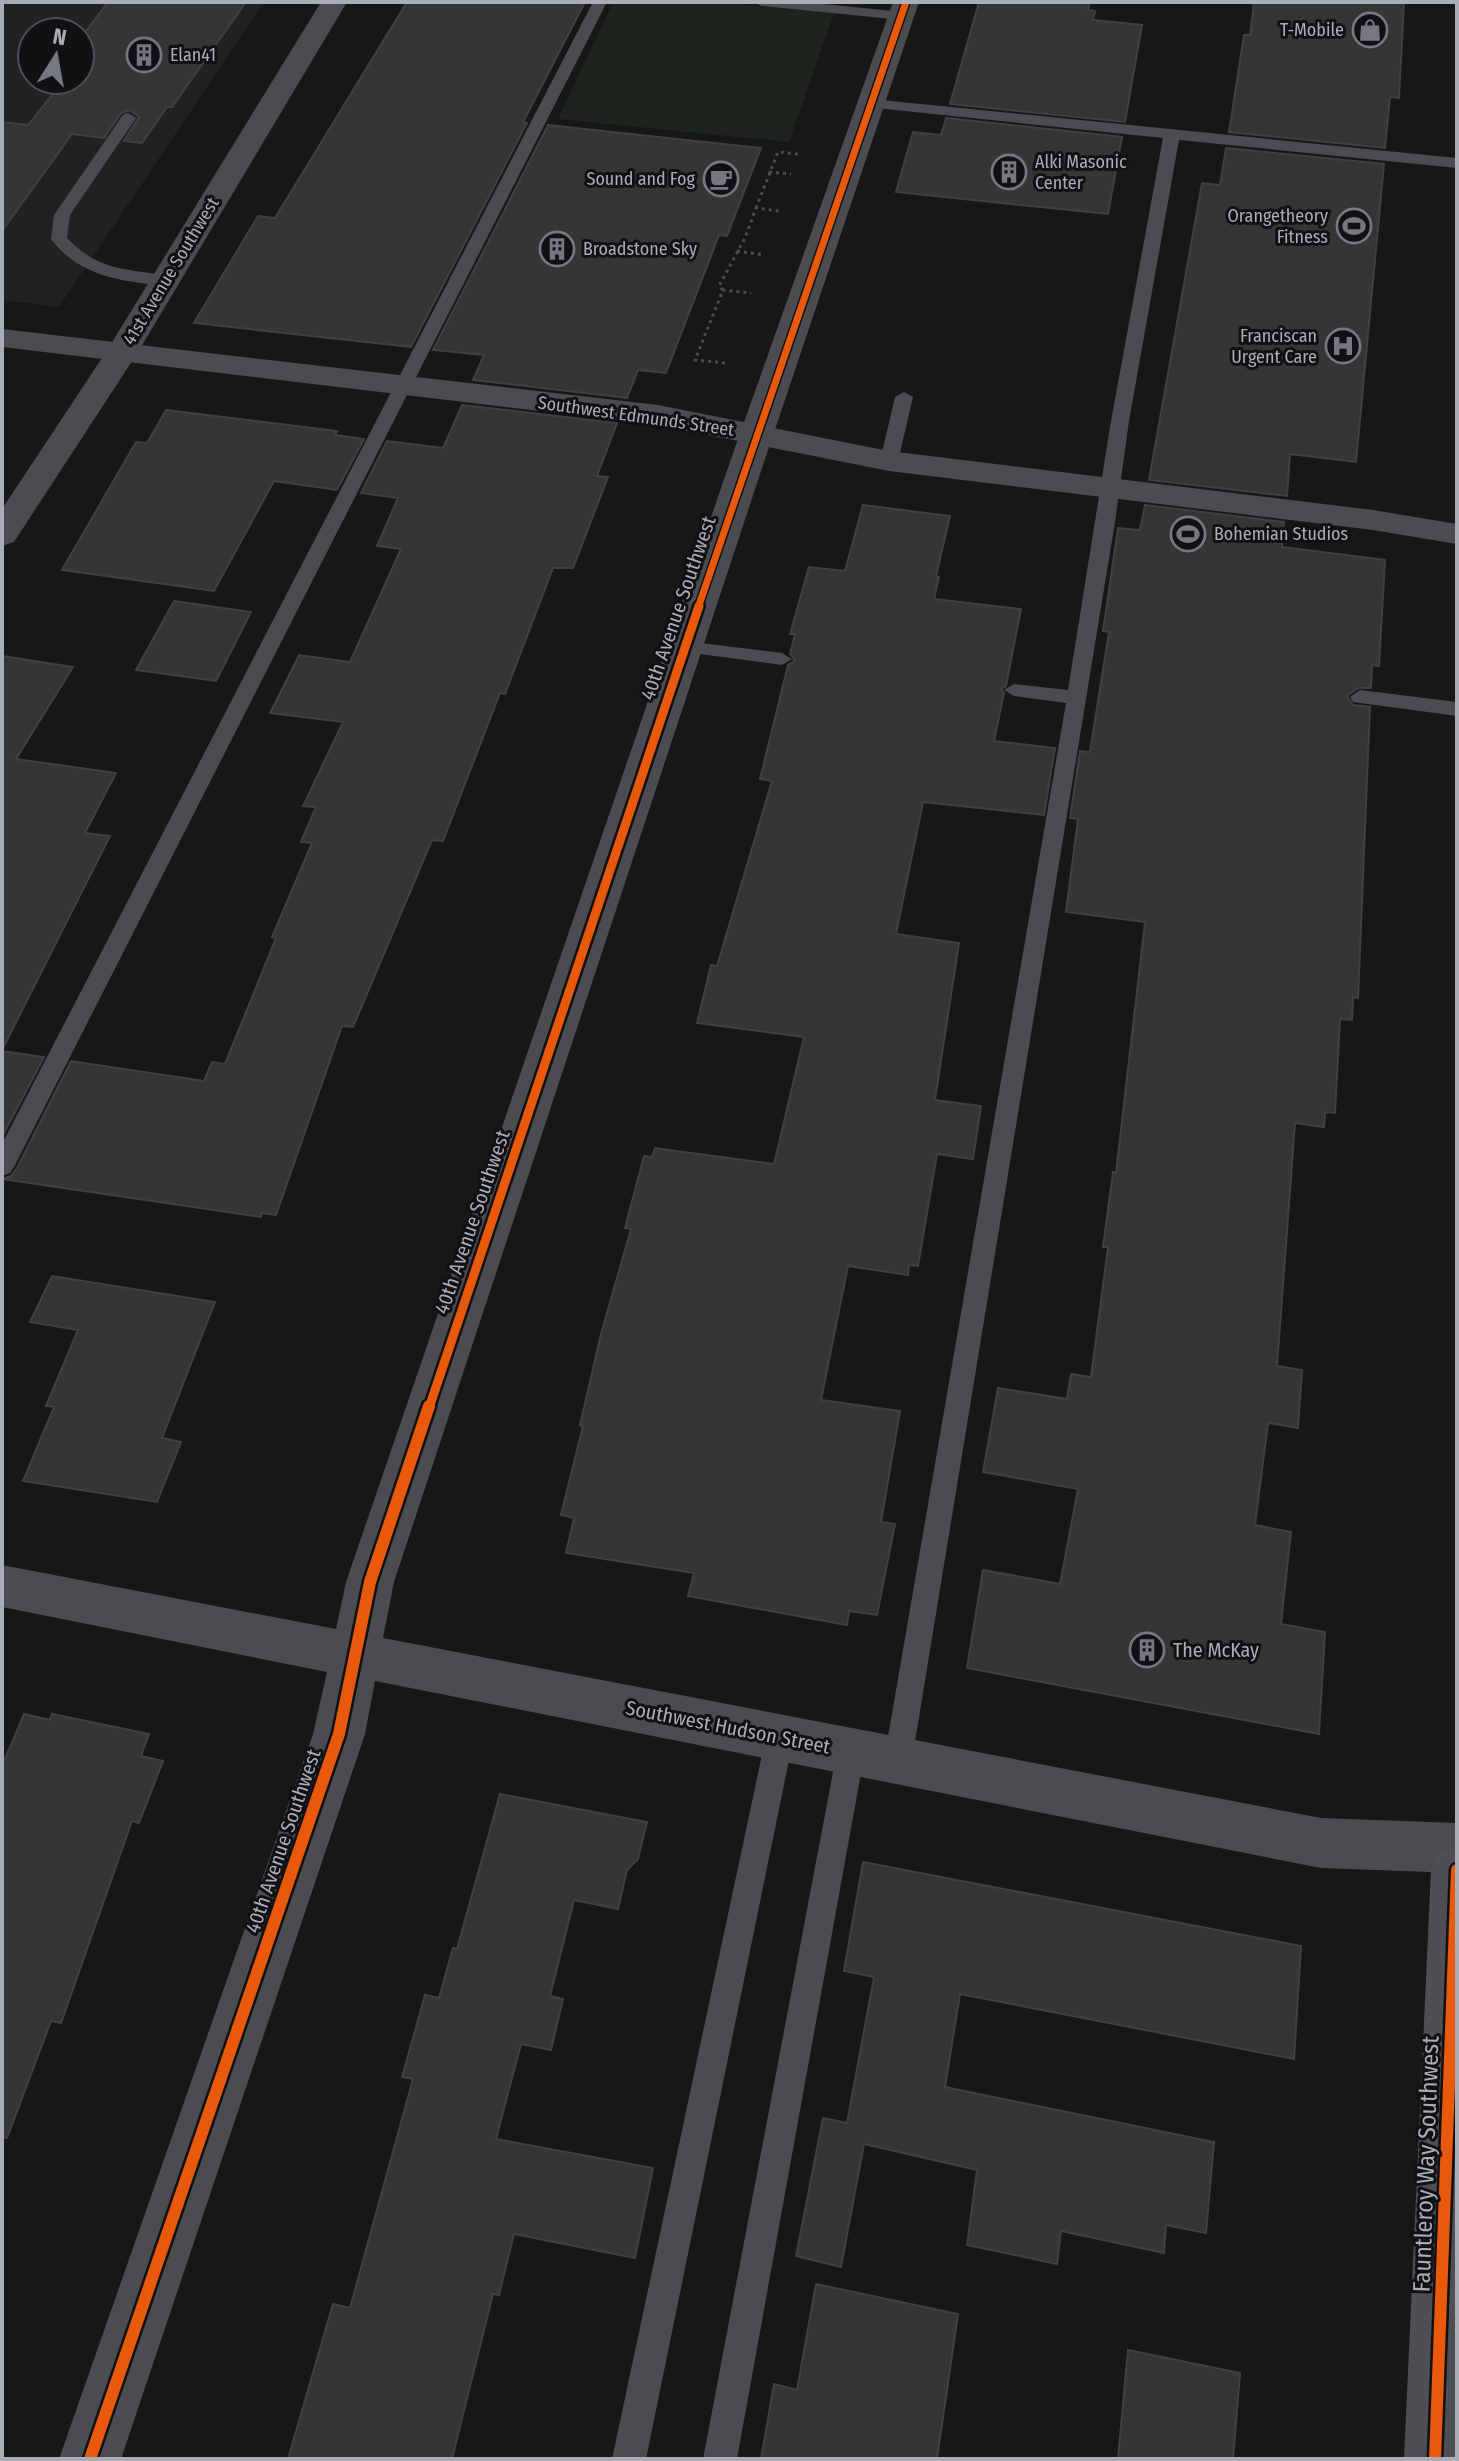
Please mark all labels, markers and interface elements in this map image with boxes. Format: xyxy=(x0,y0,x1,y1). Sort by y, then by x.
shop icon: T-Mobile xyxy=(1351,11,1389,49)
north arrow xyxy=(16,16,96,96)
place label: T-Mobile xyxy=(1280,19,1344,41)
text: N xyxy=(51,22,69,51)
building icon: Elan41 xyxy=(125,36,163,74)
place label: Elan41 xyxy=(170,44,216,66)
place label: Alki Masonic Center xyxy=(1035,151,1127,194)
building icon: Alki Masonic Center xyxy=(990,153,1028,191)
cafe icon: Sound and Fog xyxy=(702,160,740,198)
place label: Sound and Fog xyxy=(586,168,696,190)
street label: 41st Avenue Southwest xyxy=(118,193,224,349)
place label: Orangetheory Fitness xyxy=(1228,205,1328,248)
sports icon: Orangetheory Fitness xyxy=(1335,207,1373,245)
building icon: Broadstone Sky xyxy=(538,230,576,268)
place label: Broadstone Sky xyxy=(583,238,697,260)
place label: Franciscan Urgent Care xyxy=(1231,325,1317,368)
hospital icon: Franciscan Urgent Care xyxy=(1324,327,1362,365)
street label: Southwest Edmunds Street xyxy=(536,391,736,441)
street label: 40th Avenue Southwest xyxy=(635,513,721,703)
sports icon: Bohemian Studios xyxy=(1169,515,1207,553)
place label: Bohemian Studios xyxy=(1214,523,1348,545)
street label: 40th Avenue Southwest xyxy=(429,1127,515,1317)
building icon: The McKay xyxy=(1128,1631,1166,1669)
place label: The McKay xyxy=(1173,1638,1259,1662)
street label: Southwest Hudson Street xyxy=(624,1695,833,1759)
street label: 40th Avenue Southwest xyxy=(240,1746,326,1936)
street label: Fauntleroy Way Southwest xyxy=(1408,2035,1444,2293)

